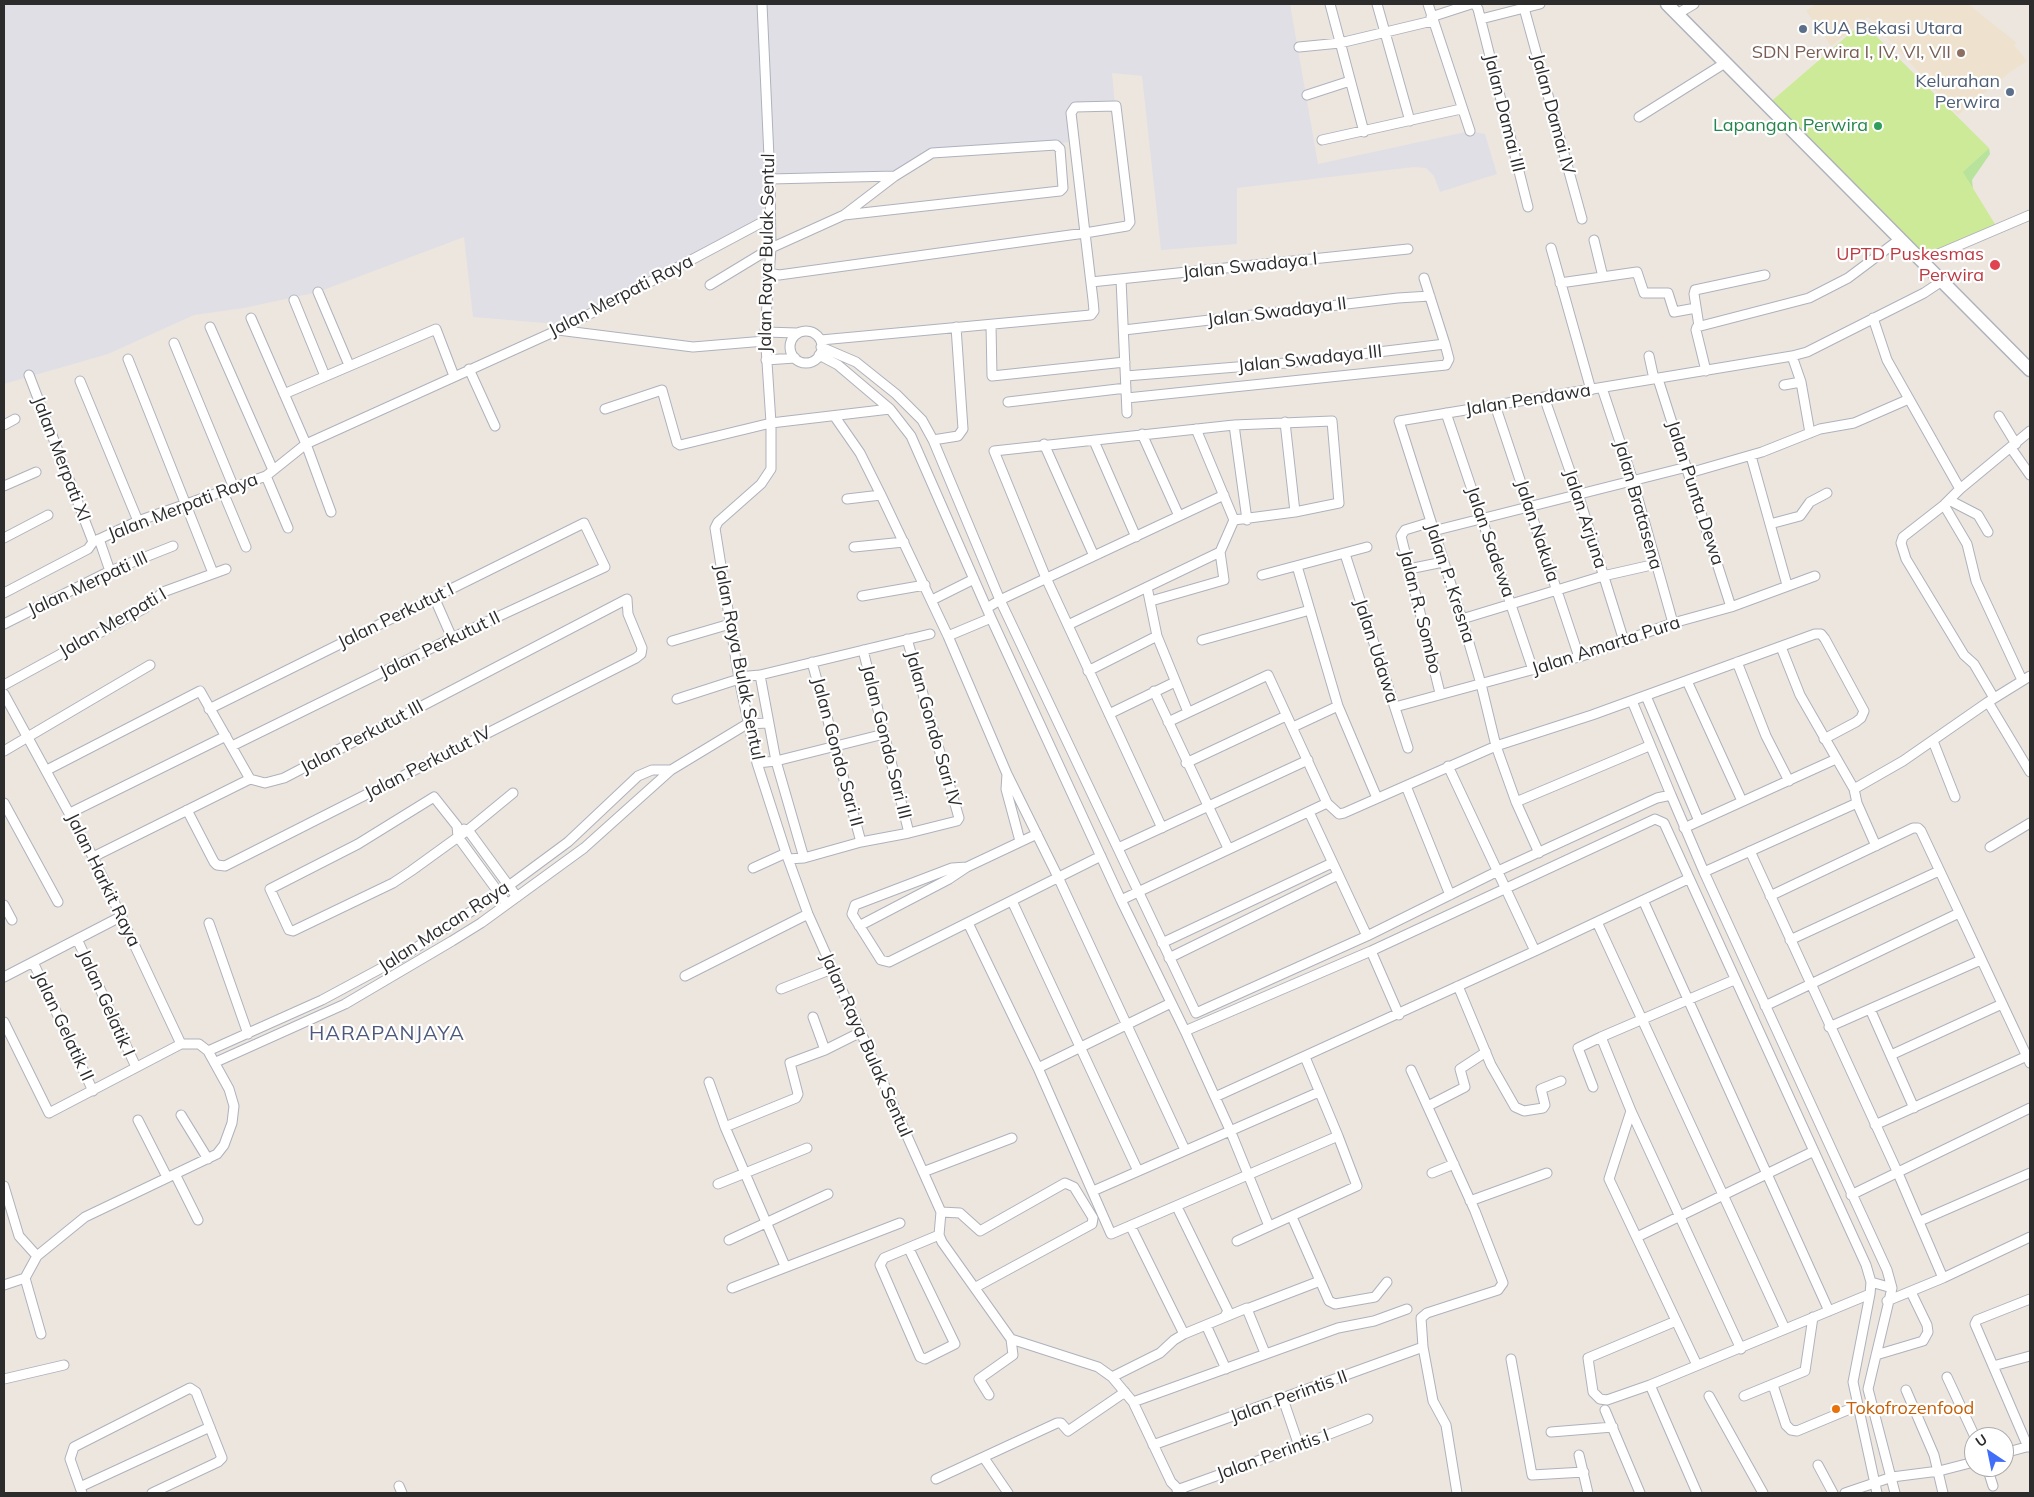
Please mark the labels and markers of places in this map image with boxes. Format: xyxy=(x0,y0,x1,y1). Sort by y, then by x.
place label: KUA Bekasi Utara xyxy=(1813,18,1963,40)
marker: KUA Bekasi Utara xyxy=(1797,23,1809,35)
place label: SDN Perwira I, IV, VI, VII xyxy=(1752,42,1951,64)
marker: SDN Perwira I, IV, VI, VII xyxy=(1955,47,1967,59)
place label: Kelurahan Perwira xyxy=(1915,71,2000,114)
marker: Kelurahan Perwira xyxy=(2004,86,2016,98)
place label: Lapangan Perwira xyxy=(1713,115,1868,137)
marker: Lapangan Perwira xyxy=(1872,120,1884,132)
place label: UPTD Puskesmas Perwira xyxy=(1836,244,1984,286)
marker: UPTD Puskesmas Perwira xyxy=(1988,258,2002,272)
place label: Tokofrozenfood xyxy=(1846,1398,1974,1420)
marker: Tokofrozenfood xyxy=(1830,1403,1842,1415)

